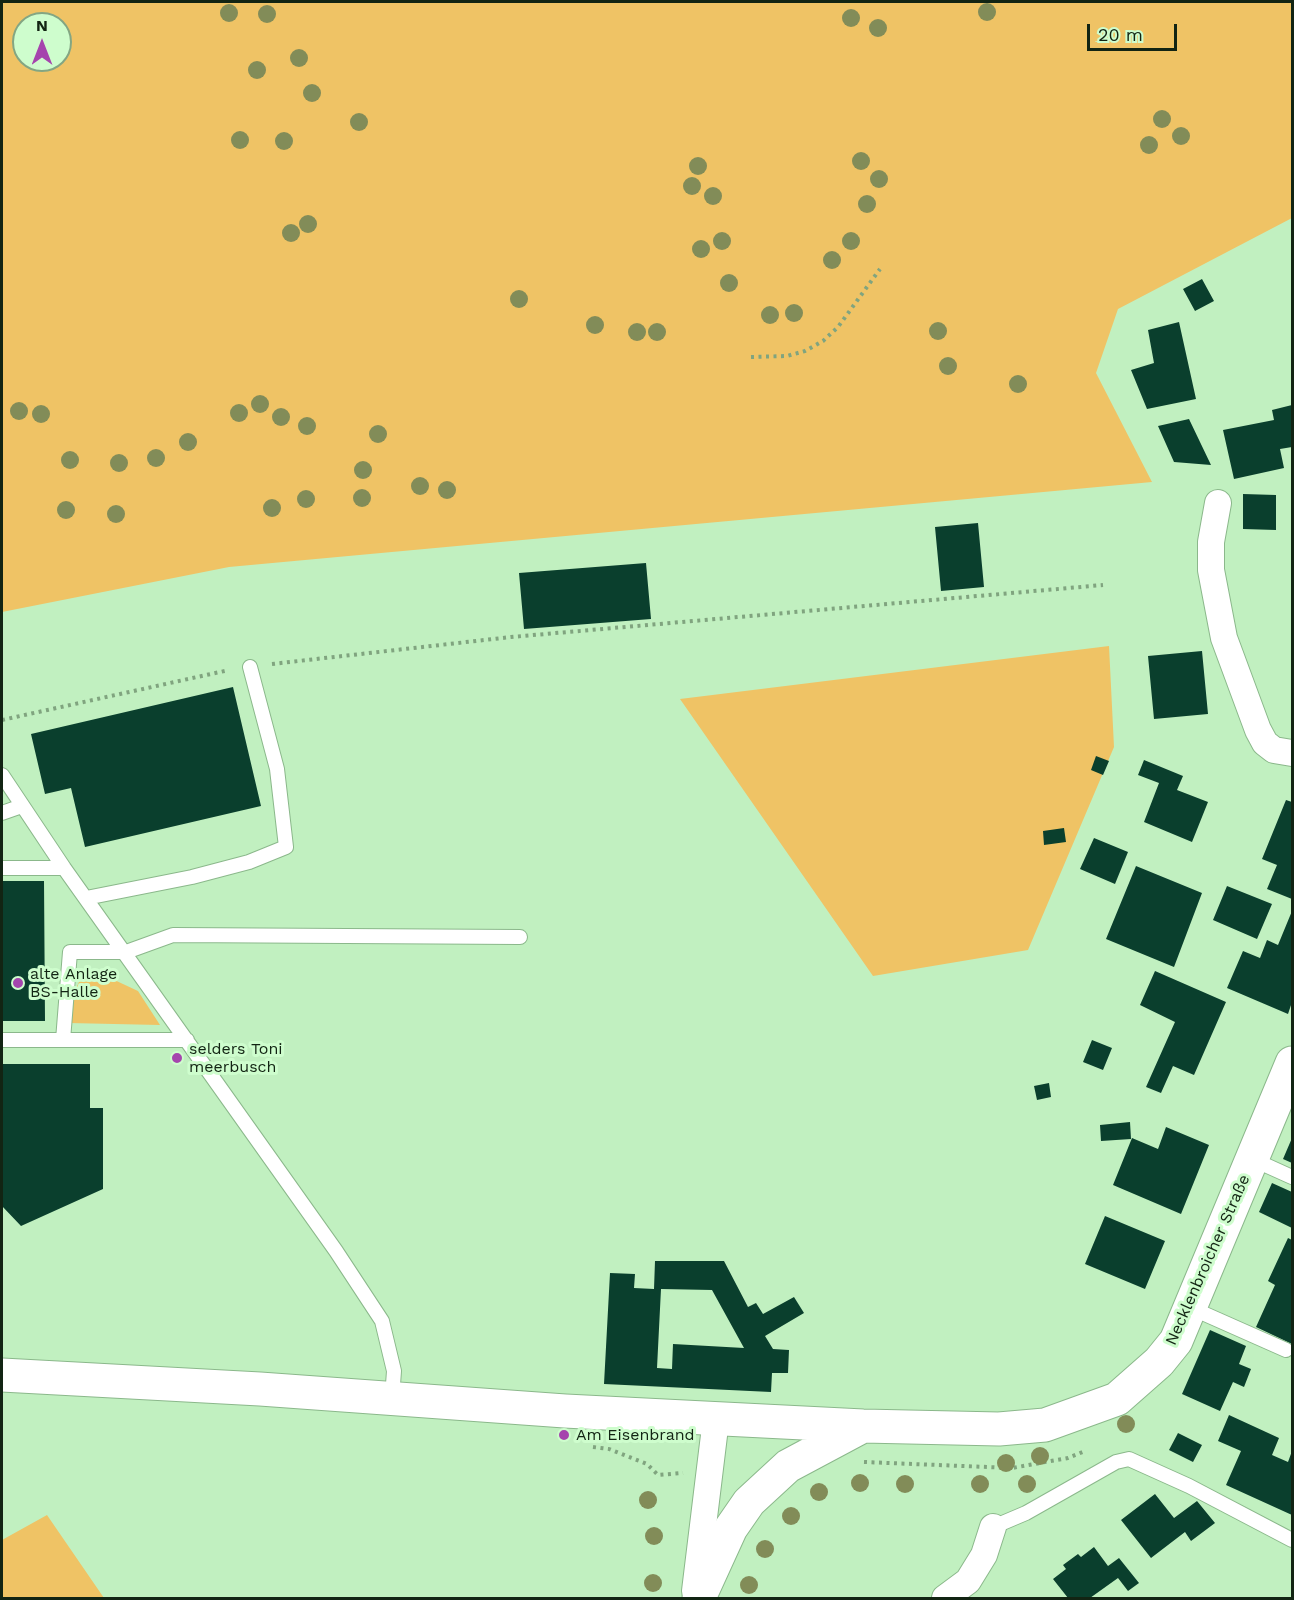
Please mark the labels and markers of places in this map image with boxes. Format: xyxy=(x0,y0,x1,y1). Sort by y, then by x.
place label: alte Anlage BS-Halle xyxy=(30,964,117,1002)
marker: alte Anlage BS-Halle xyxy=(11,976,25,990)
place label: selders Toni meerbusch xyxy=(189,1039,283,1077)
marker: selders Toni meerbusch xyxy=(170,1051,184,1065)
place label: Am Eisenbrand xyxy=(576,1425,695,1445)
marker: Am Eisenbrand xyxy=(557,1428,571,1442)

